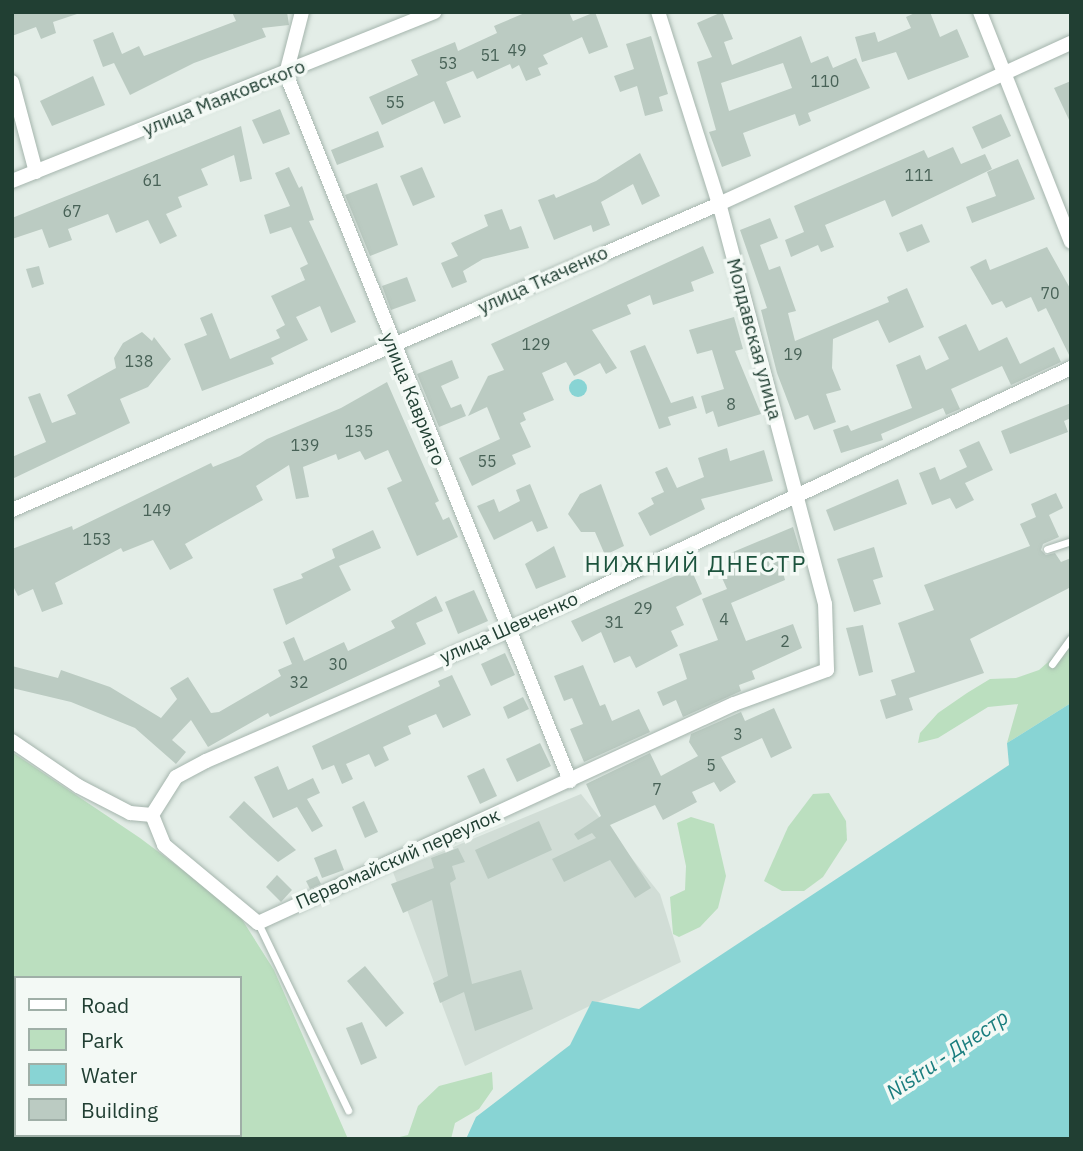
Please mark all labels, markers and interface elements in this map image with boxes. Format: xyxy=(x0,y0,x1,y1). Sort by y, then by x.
house number: 49 xyxy=(507,40,527,60)
house number: 51 xyxy=(480,45,500,65)
house number: 53 xyxy=(438,53,458,73)
street label: улица Маяковского xyxy=(139,55,309,141)
house number: 110 xyxy=(811,71,839,91)
house number: 55 xyxy=(385,92,405,112)
house number: 111 xyxy=(905,165,933,185)
house number: 61 xyxy=(142,170,162,190)
house number: 67 xyxy=(62,201,82,221)
street label: улица Ткаченко xyxy=(474,241,612,319)
street label: Молдавская улица xyxy=(721,256,787,422)
house number: 70 xyxy=(1040,283,1060,303)
street label: улица Кавриаго xyxy=(376,329,450,469)
house number: 129 xyxy=(522,334,550,354)
house number: 19 xyxy=(783,344,803,364)
house number: 138 xyxy=(125,351,153,371)
house number: 8 xyxy=(726,394,736,414)
house number: 135 xyxy=(345,421,373,441)
house number: 139 xyxy=(291,435,319,455)
house number: 55 xyxy=(477,451,497,471)
house number: 149 xyxy=(143,500,171,520)
house number: 153 xyxy=(83,529,111,549)
district label: НИЖНИЙ ДНЕСТР xyxy=(586,549,806,577)
street label: улица Шевченко xyxy=(436,587,582,669)
house number: 29 xyxy=(633,598,653,618)
house number: 4 xyxy=(719,609,729,629)
house number: 31 xyxy=(604,612,624,632)
house number: 2 xyxy=(780,631,790,651)
house number: 30 xyxy=(328,654,348,674)
house number: 32 xyxy=(289,672,309,692)
house number: 3 xyxy=(733,724,743,744)
house number: 5 xyxy=(706,755,716,775)
house number: 7 xyxy=(652,779,662,799)
street label: Первомайский переулок xyxy=(292,804,504,914)
legend xyxy=(14,976,242,1137)
text: Road xyxy=(81,991,129,1019)
water label: Nistru - Днестр xyxy=(881,1004,1013,1104)
text: Park xyxy=(81,1026,124,1054)
text: Water xyxy=(81,1061,137,1089)
text: Building xyxy=(81,1096,158,1124)

